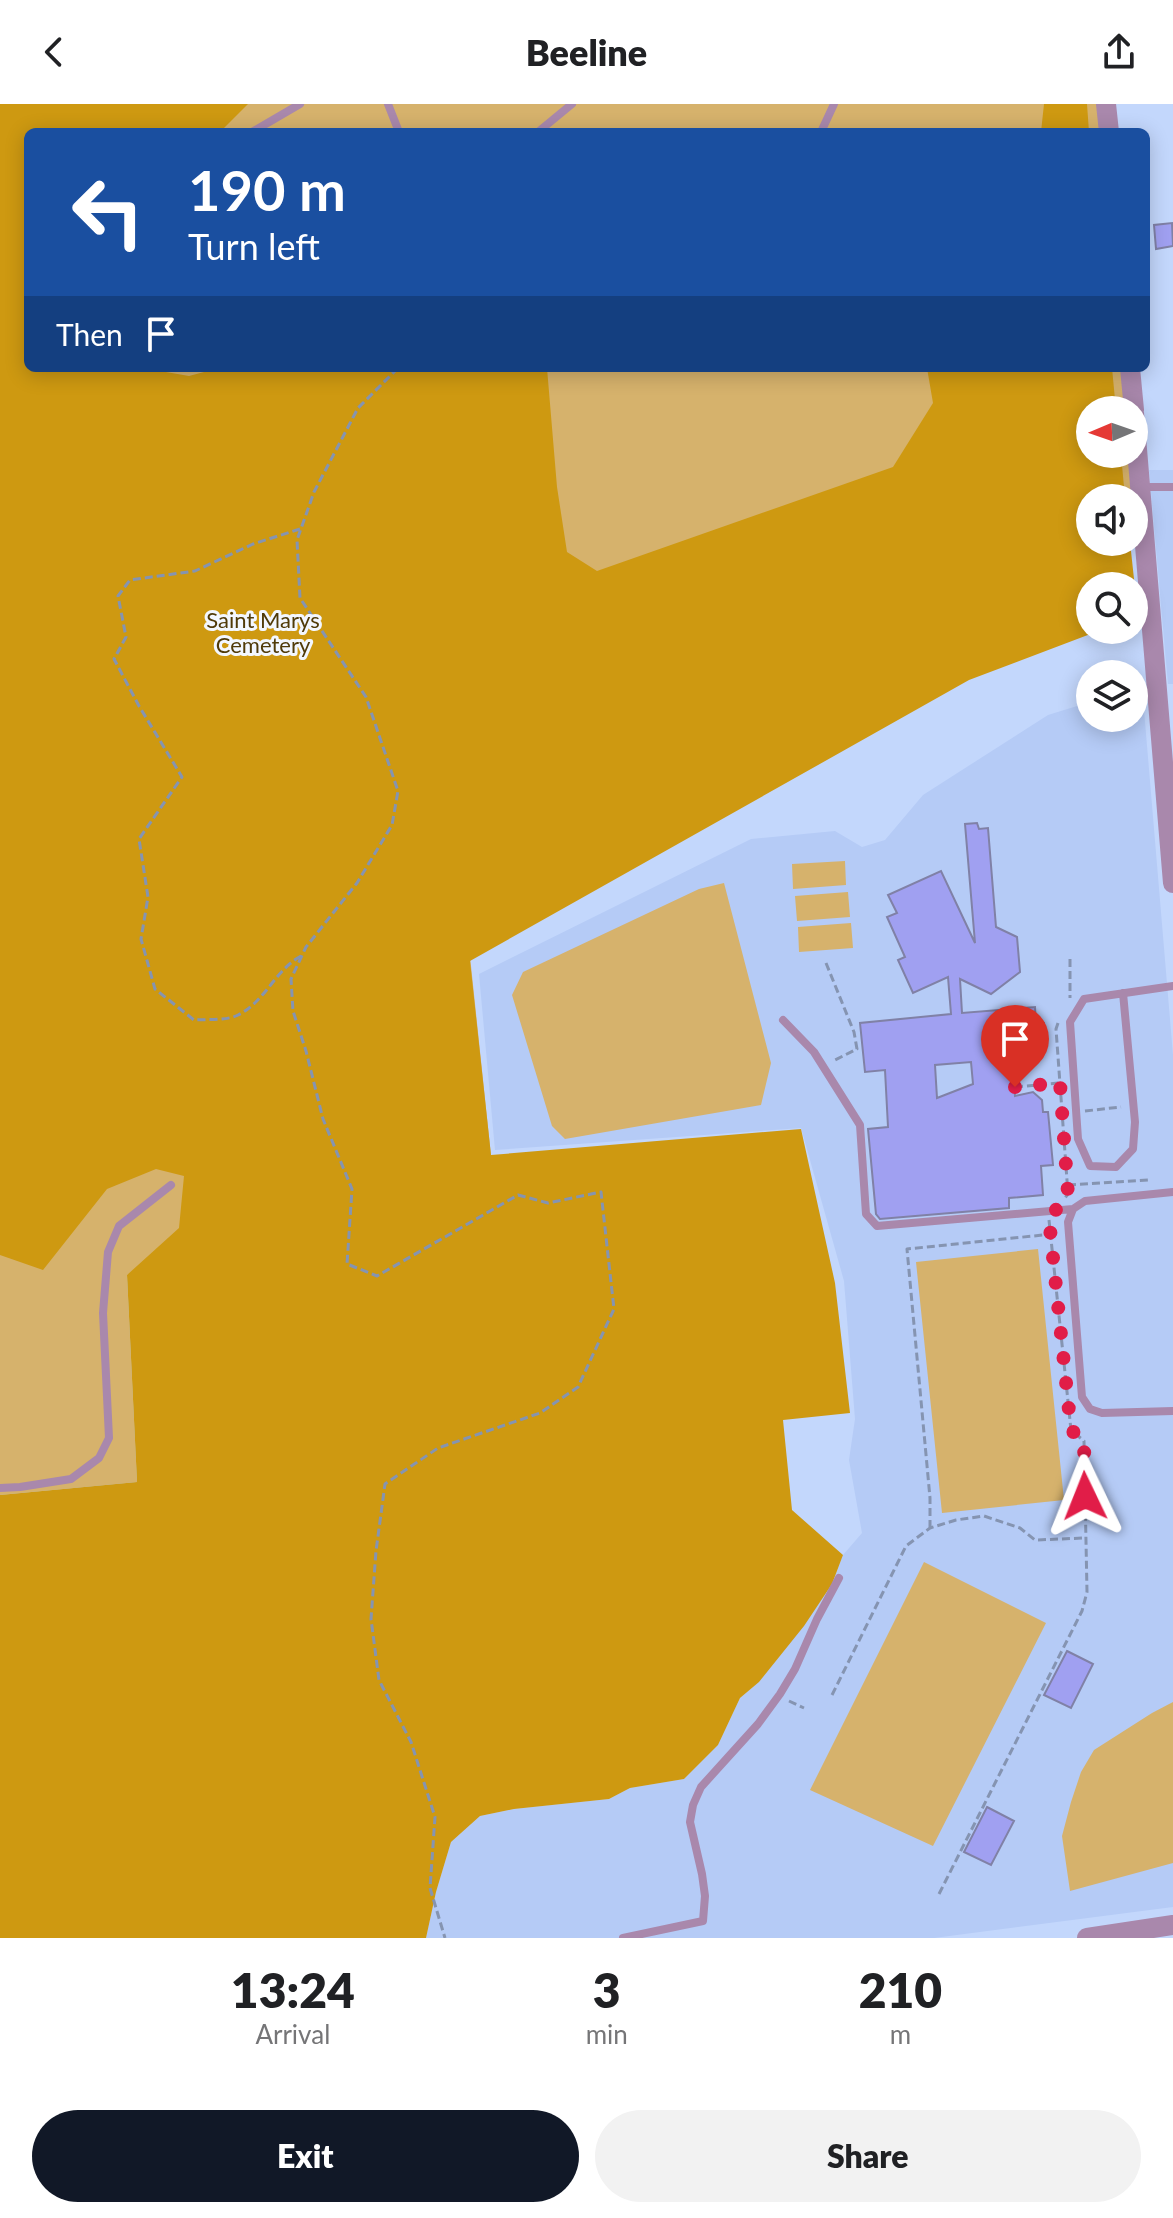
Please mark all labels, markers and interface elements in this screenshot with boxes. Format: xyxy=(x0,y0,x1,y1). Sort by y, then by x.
icon: back xyxy=(32,30,76,74)
text: Beeline xyxy=(526,30,647,74)
icon: share xyxy=(1097,30,1141,74)
text: 190 m xyxy=(188,156,346,223)
icon: left xyxy=(56,160,160,264)
text: Turn left xyxy=(188,224,320,268)
icon: arrive xyxy=(139,312,183,356)
text: Then xyxy=(56,316,123,352)
north arrow xyxy=(1076,396,1148,468)
map controls xyxy=(1076,396,1148,732)
button: sound xyxy=(1076,484,1148,556)
button: search xyxy=(1076,572,1148,644)
park label: Saint Marys Cemetery xyxy=(206,606,320,658)
button: layers xyxy=(1076,660,1148,732)
pin xyxy=(981,1005,1049,1087)
icon: arrive xyxy=(993,1017,1037,1061)
position arrow xyxy=(1043,1454,1127,1538)
text: 13:24 xyxy=(231,1961,355,2018)
text: 3 xyxy=(593,1961,621,2018)
text: 210 xyxy=(859,1961,942,2018)
text: Arrival xyxy=(255,2018,330,2050)
text: min xyxy=(586,2018,628,2050)
text: m xyxy=(890,2018,911,2050)
button: Exit xyxy=(32,2110,579,2202)
button: Share xyxy=(595,2110,1141,2202)

